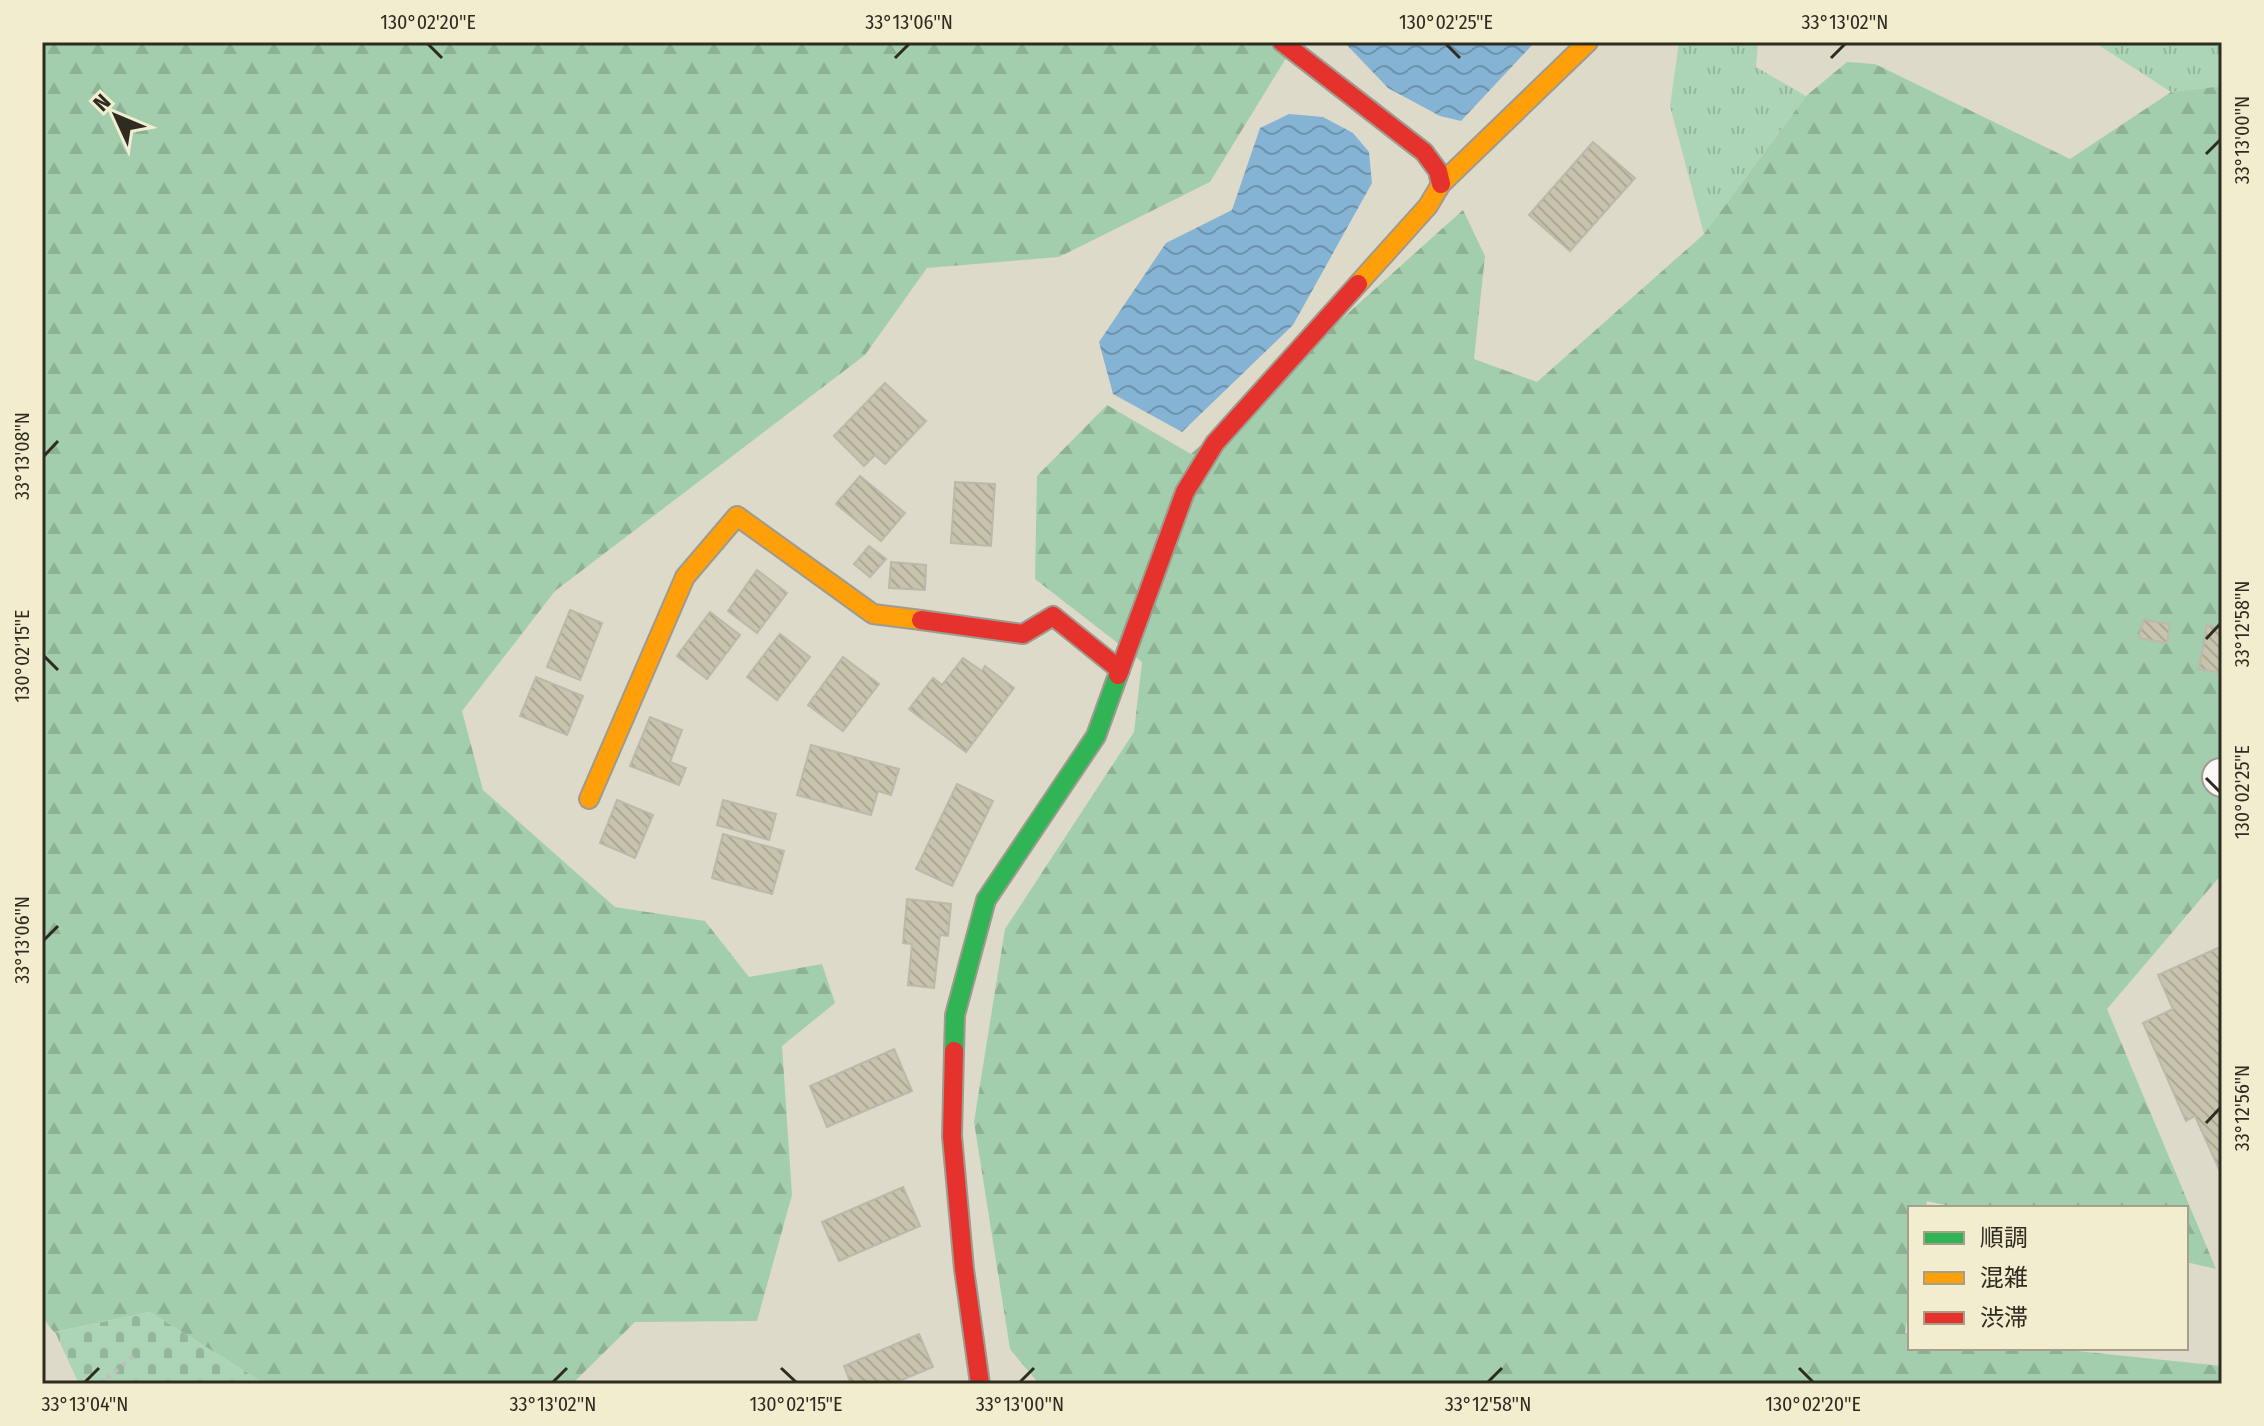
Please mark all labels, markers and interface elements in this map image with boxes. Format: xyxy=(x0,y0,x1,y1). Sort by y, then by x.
text: 130°02'20"E xyxy=(380,10,476,34)
text: 33°13'06"N xyxy=(865,10,953,34)
text: 130°02'25"E xyxy=(1399,10,1493,34)
text: 33°13'02"N xyxy=(1802,10,1888,34)
north arrow xyxy=(76,76,156,156)
text: N xyxy=(88,88,116,117)
text: 33°13'00"N xyxy=(2230,96,2254,184)
text: 33°13'08"N xyxy=(10,412,34,500)
text: 33°12'58"N xyxy=(2230,581,2254,667)
text: 130°02'15"E xyxy=(10,610,34,703)
text: 130°02'25"E xyxy=(2230,745,2254,839)
text: 33°13'06"N xyxy=(10,896,34,984)
text: 33°12'56"N xyxy=(2230,1065,2254,1151)
legend xyxy=(1908,1206,2188,1350)
text: 順調 xyxy=(1980,1224,2028,1252)
text: 混雑 xyxy=(1980,1264,2028,1292)
text: 渋滞 xyxy=(1980,1304,2028,1332)
text: 33°13'04"N xyxy=(42,1392,128,1416)
text: 33°13'02"N xyxy=(510,1392,596,1416)
text: 130°02'15"E xyxy=(750,1392,843,1416)
text: 33°13'00"N xyxy=(976,1392,1064,1416)
text: 33°12'58"N xyxy=(1445,1392,1531,1416)
text: 130°02'20"E xyxy=(1765,1392,1861,1416)

